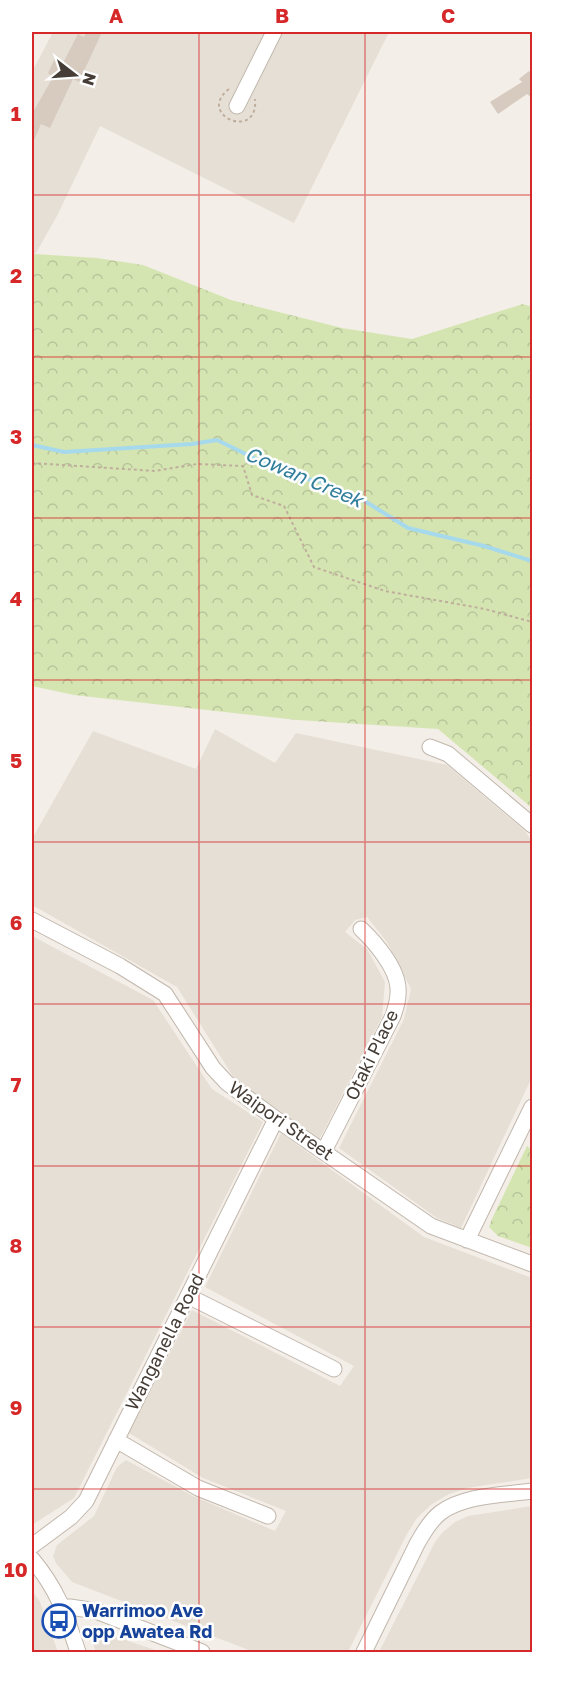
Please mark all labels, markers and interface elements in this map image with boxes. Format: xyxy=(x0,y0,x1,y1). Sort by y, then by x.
text: A xyxy=(109,3,123,27)
text: B xyxy=(275,3,289,27)
text: C xyxy=(441,3,455,27)
north arrow xyxy=(45,45,105,105)
text: N xyxy=(78,71,101,88)
text: 1 xyxy=(11,101,21,125)
text: 2 xyxy=(10,263,22,287)
text: 3 xyxy=(10,424,22,448)
water label: Cowan Creek xyxy=(242,441,369,513)
text: 4 xyxy=(10,586,22,610)
text: 5 xyxy=(10,748,22,772)
text: 6 xyxy=(10,910,22,934)
street label: Otaki Place xyxy=(340,1006,403,1103)
text: 7 xyxy=(11,1072,22,1096)
street label: Waipori Street xyxy=(225,1076,338,1164)
text: 8 xyxy=(10,1233,22,1257)
street label: Wanganella Road xyxy=(120,1269,208,1414)
text: 9 xyxy=(10,1395,22,1419)
text: 10 xyxy=(4,1557,28,1581)
place label: Warrimoo Ave opp Awatea Rd xyxy=(82,1599,212,1642)
bus stop icon: Warrimoo Ave opp Awatea Rd xyxy=(41,1603,77,1639)

